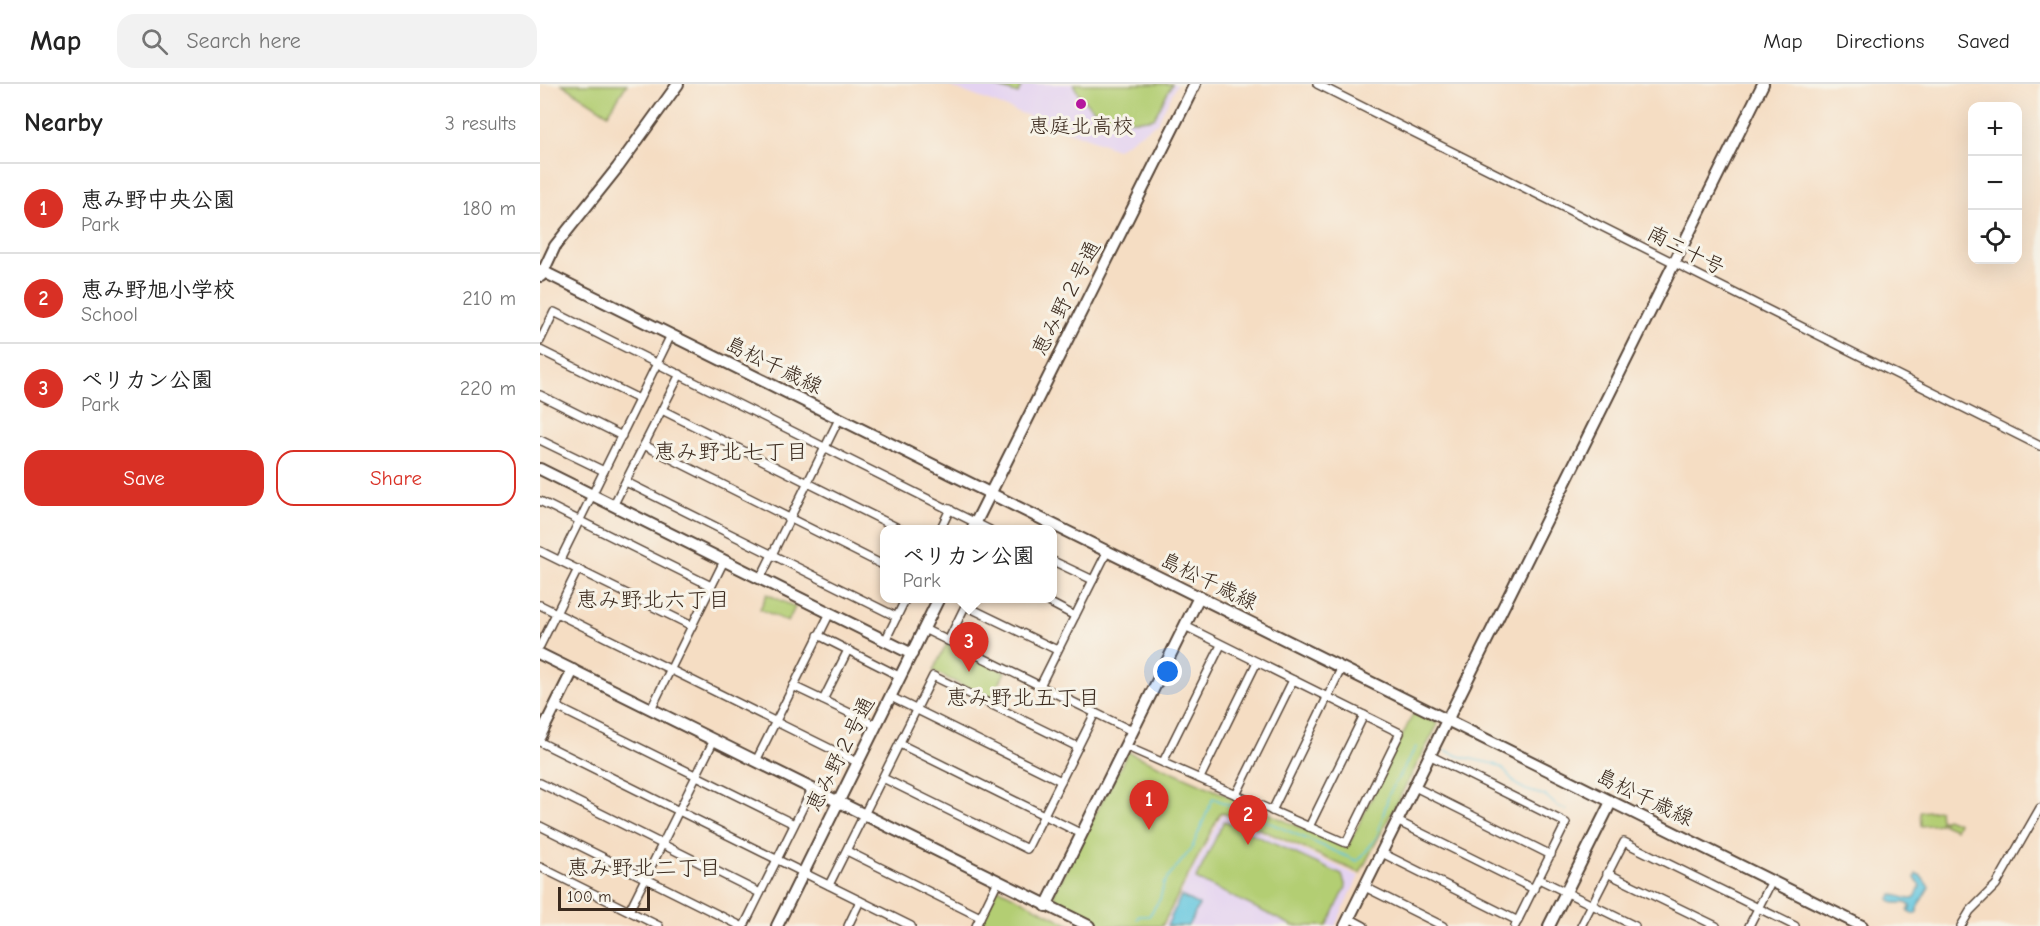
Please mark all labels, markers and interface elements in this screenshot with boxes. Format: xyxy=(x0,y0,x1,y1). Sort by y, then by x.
search box xyxy=(117,14,537,68)
text: Map xyxy=(30,25,81,57)
icon: search xyxy=(138,25,171,58)
text: Search here xyxy=(186,28,301,54)
text: Map xyxy=(1763,29,1803,53)
text: Directions xyxy=(1836,29,1925,53)
text: Saved xyxy=(1958,29,2010,53)
marker: 恵庭北高校 xyxy=(1074,97,1088,111)
map controls xyxy=(1968,102,2022,264)
button: + xyxy=(1968,102,2022,156)
text: Nearby xyxy=(24,108,103,138)
text: 3 results xyxy=(445,112,516,135)
place label: 恵庭北高校 xyxy=(1029,114,1134,138)
button: − xyxy=(1968,156,2022,210)
text: 恵み野中央公園 xyxy=(81,187,235,213)
text: 1 xyxy=(40,197,47,220)
text: 180 m xyxy=(462,197,516,220)
button: locate xyxy=(1968,210,2022,264)
text: Park xyxy=(81,213,119,236)
street label: 南二十号 xyxy=(1643,220,1729,280)
street label: 恵み野２号通 xyxy=(1027,236,1105,360)
text: 恵み野旭小学校 xyxy=(81,277,235,303)
text: 2 xyxy=(39,287,48,310)
text: 210 m xyxy=(462,287,516,310)
text: School xyxy=(81,303,138,326)
street label: 島松千歳線 xyxy=(722,331,826,399)
text: ペリカン公園 xyxy=(81,367,213,393)
text: 3 xyxy=(39,377,48,400)
text: 220 m xyxy=(460,377,516,400)
text: Park xyxy=(81,393,119,416)
district label: 恵み野北七丁目 xyxy=(654,439,808,465)
button: Save xyxy=(24,450,264,506)
button: Share xyxy=(276,450,516,506)
popup xyxy=(880,525,1057,603)
text: ペリカン公園 xyxy=(902,543,1035,569)
street label: 島松千歳線 xyxy=(1157,547,1261,615)
text: Park xyxy=(902,569,941,592)
district label: 恵み野北六丁目 xyxy=(576,587,730,613)
pin: 3 xyxy=(950,622,988,672)
your location xyxy=(1153,657,1182,686)
district label: 恵み野北五丁目 xyxy=(946,685,1100,711)
street label: 恵み野２号通 xyxy=(801,692,879,816)
street label: 島松千歳線 xyxy=(1593,763,1697,831)
pin: 1 xyxy=(1130,780,1168,830)
pin: 2 xyxy=(1228,796,1268,845)
district label: 恵み野北二丁目 xyxy=(567,855,721,881)
scale bar xyxy=(558,884,650,912)
text: 100 m xyxy=(567,888,611,906)

